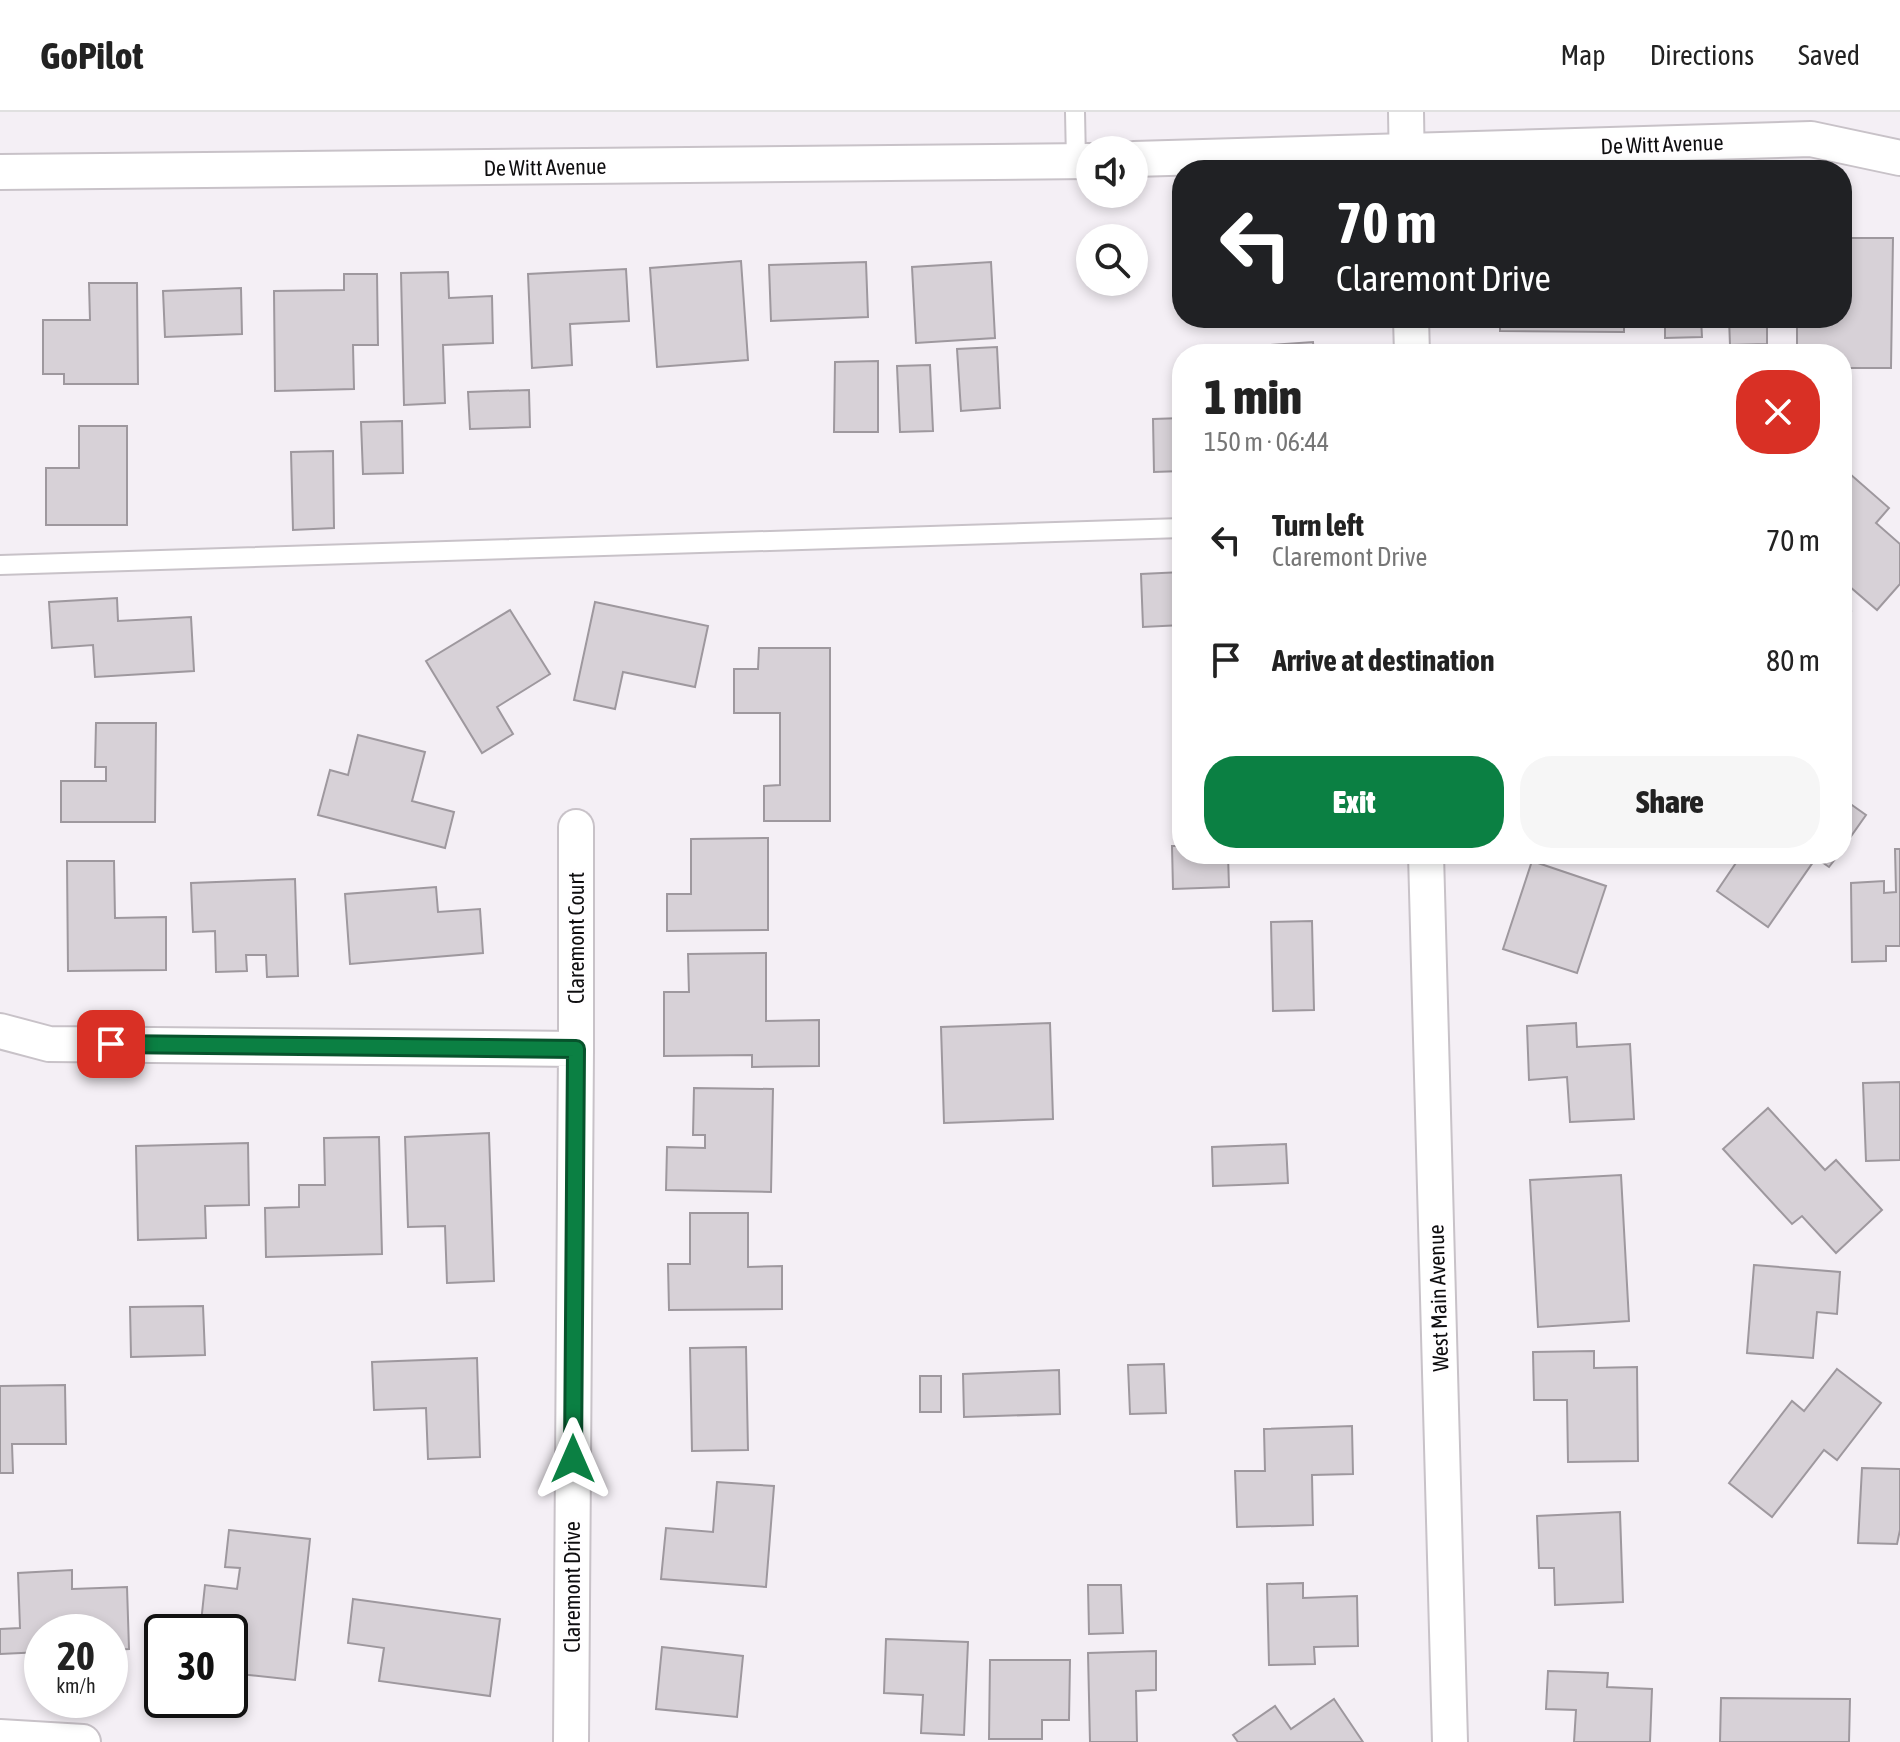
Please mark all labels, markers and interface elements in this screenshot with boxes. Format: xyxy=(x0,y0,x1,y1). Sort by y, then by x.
text: GoPilot xyxy=(40,34,143,77)
text: Map xyxy=(1561,39,1606,71)
text: Directions xyxy=(1650,39,1754,71)
text: Saved xyxy=(1798,39,1860,71)
street label: De Witt Avenue xyxy=(1600,129,1724,159)
map controls xyxy=(1076,136,1148,296)
button: sound xyxy=(1076,136,1148,208)
street label: De Witt Avenue xyxy=(483,153,607,181)
text: 70 m xyxy=(1336,191,1437,255)
icon: left xyxy=(1204,192,1308,296)
button: search xyxy=(1076,224,1148,296)
text: Claremont Drive xyxy=(1336,257,1551,299)
text: 1 min xyxy=(1204,369,1302,424)
button: close xyxy=(1736,370,1820,454)
text: 150 m · 06:44 xyxy=(1204,427,1329,457)
text: Turn left xyxy=(1272,508,1364,542)
icon: left xyxy=(1204,518,1248,562)
text: 70 m xyxy=(1766,523,1820,557)
text: Claremont Drive xyxy=(1272,542,1427,572)
icon: arrive xyxy=(1204,638,1248,682)
text: Arrive at destination xyxy=(1272,643,1494,677)
text: 80 m xyxy=(1766,643,1820,677)
button: Exit xyxy=(1204,756,1504,848)
button: Share xyxy=(1520,756,1820,848)
street label: Claremont Court xyxy=(563,872,589,1004)
pin xyxy=(77,1010,145,1078)
icon: arrive xyxy=(89,1022,133,1066)
street label: West Main Avenue xyxy=(1422,1224,1454,1372)
position arrow xyxy=(531,1417,615,1501)
street label: Claremont Drive xyxy=(559,1521,585,1653)
speed limit sign: 30 xyxy=(144,1614,248,1718)
text: 20 xyxy=(57,1633,95,1678)
text: km/h xyxy=(56,1674,96,1697)

